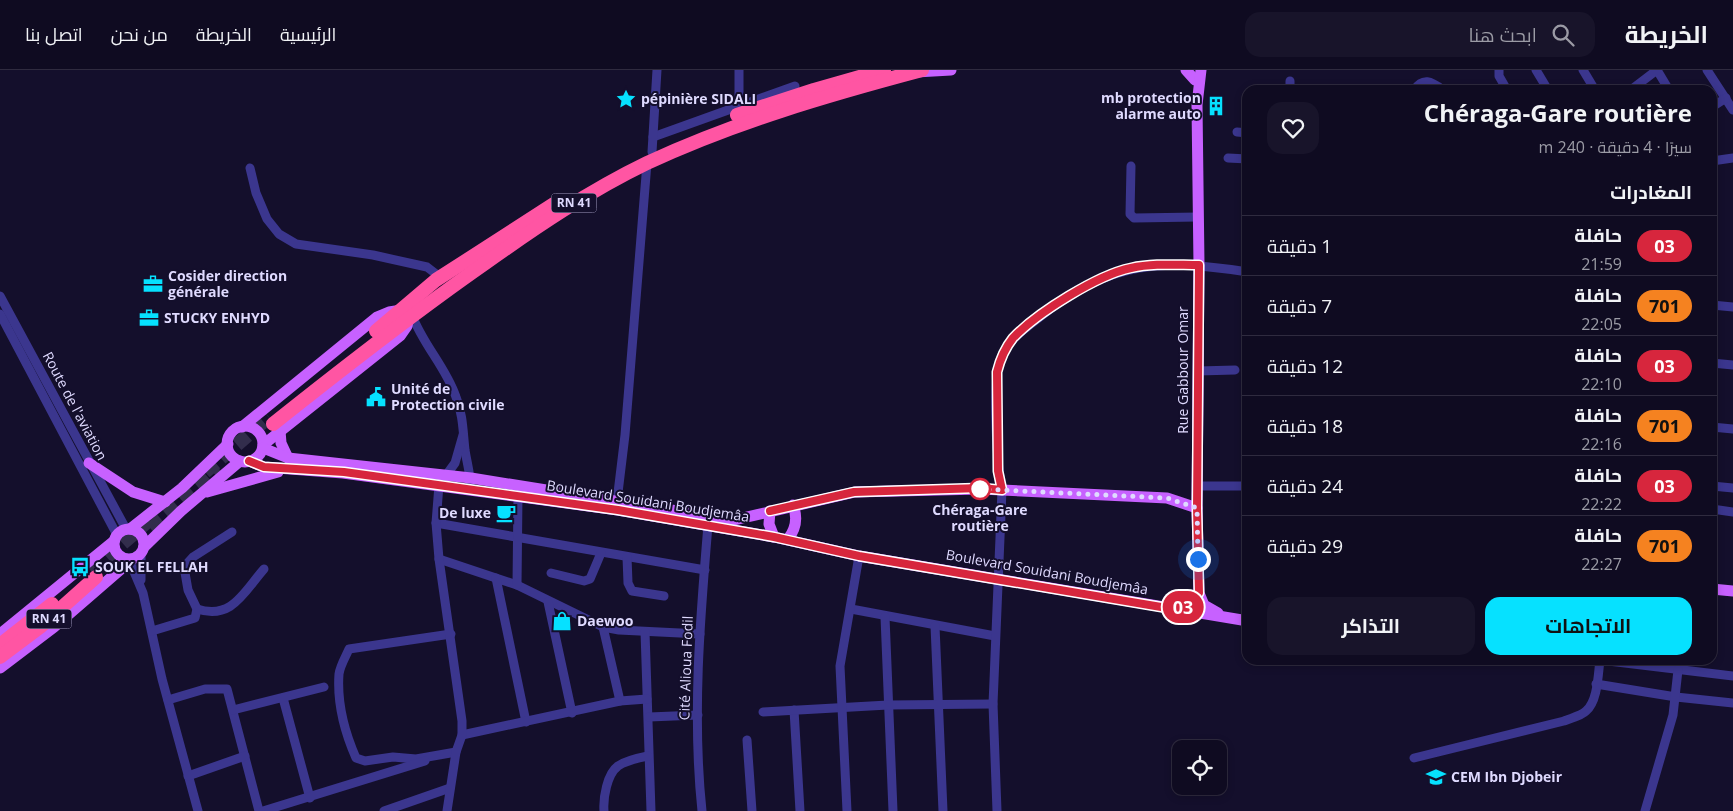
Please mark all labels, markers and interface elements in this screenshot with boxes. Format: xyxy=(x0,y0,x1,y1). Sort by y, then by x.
search box xyxy=(1245,12,1595,57)
text: الخريطة xyxy=(1625,17,1708,50)
icon: search xyxy=(1549,21,1577,49)
text: اتصل بنا xyxy=(25,22,83,46)
text: من نحن xyxy=(111,22,168,46)
text: الخريطة xyxy=(196,22,252,46)
text: الرئيسية xyxy=(280,22,336,46)
text: ابحث هنا xyxy=(1468,22,1537,48)
place icon: pépinière SIDALI xyxy=(615,88,637,110)
place label: mb protection alarme auto xyxy=(1101,88,1201,123)
place label: pépinière SIDALI xyxy=(641,89,756,108)
building icon: mb protection alarme auto xyxy=(1205,95,1227,117)
text: Chéraga-Gare routière xyxy=(1424,96,1692,129)
button: heart xyxy=(1267,102,1319,154)
text: سيرًا · 4 دقيقة · 240 m xyxy=(1539,136,1692,158)
text: المغادرات xyxy=(1610,179,1692,205)
road number: RN 41 xyxy=(552,194,596,212)
text: حافلة xyxy=(1574,222,1622,248)
text: 1 دقيقة xyxy=(1267,233,1332,259)
text: 03 xyxy=(1654,234,1675,258)
text: 21:59 xyxy=(1581,253,1622,275)
place label: Cosider direction générale xyxy=(168,266,287,301)
office icon: Cosider direction générale xyxy=(142,273,164,295)
text: حافلة xyxy=(1574,282,1622,308)
text: 7 دقيقة xyxy=(1267,293,1332,319)
text: 701 xyxy=(1649,294,1680,318)
street label: Rue Gabbour Omar xyxy=(1173,306,1192,434)
office icon: STUCKY ENHYD xyxy=(138,307,160,329)
place label: STUCKY ENHYD xyxy=(164,308,270,327)
text: 22:05 xyxy=(1581,313,1622,335)
text: حافلة xyxy=(1574,342,1622,368)
street label: Route de l'aviation xyxy=(39,348,112,463)
text: 12 دقيقة xyxy=(1267,353,1343,379)
text: 03 xyxy=(1654,354,1675,378)
text: 22:10 xyxy=(1581,373,1622,395)
place label: Unité de Protection civile xyxy=(391,379,504,414)
public building icon: Unité de Protection civile xyxy=(365,386,387,408)
text: حافلة xyxy=(1574,402,1622,428)
text: 18 دقيقة xyxy=(1267,413,1343,439)
text: 701 xyxy=(1649,414,1680,438)
text: 22:16 xyxy=(1581,433,1622,455)
text: حافلة xyxy=(1574,462,1622,488)
text: 24 دقيقة xyxy=(1267,473,1343,499)
text: 03 xyxy=(1654,474,1675,498)
street label: Boulevard Souidani Boudjemâa xyxy=(545,475,751,526)
marker: Chéraga-Gare routière xyxy=(969,478,991,500)
text: 22:22 xyxy=(1581,493,1622,515)
place label: Chéraga-Gare routière xyxy=(932,500,1028,535)
cafe icon: De luxe xyxy=(495,502,517,524)
place label: De luxe xyxy=(439,503,491,522)
text: حافلة xyxy=(1574,522,1622,548)
text: 29 دقيقة xyxy=(1267,533,1343,559)
text: 701 xyxy=(1649,534,1680,558)
street label: Boulevard Souidani Boudjemâa xyxy=(944,544,1150,599)
your location xyxy=(1186,547,1211,572)
text: 22:27 xyxy=(1581,553,1622,575)
bus stop icon: SOUK EL FELLAH xyxy=(69,556,91,578)
place label: SOUK EL FELLAH xyxy=(95,557,208,576)
line badge: 03 xyxy=(1160,591,1206,623)
text: 03 xyxy=(1173,595,1193,619)
button: التذاكر xyxy=(1267,597,1475,655)
button: الاتجاهات xyxy=(1485,597,1692,655)
road number: RN 41 xyxy=(27,610,72,628)
shop icon: Daewoo xyxy=(551,610,573,632)
place label: Daewoo xyxy=(577,611,634,630)
street label: Cité Alioua Fodil xyxy=(674,615,697,721)
map controls xyxy=(1172,740,1227,795)
button: locate xyxy=(1172,740,1227,795)
school or university icon: CEM Ibn Djobeir xyxy=(1425,766,1447,788)
place label: CEM Ibn Djobeir xyxy=(1451,767,1563,786)

